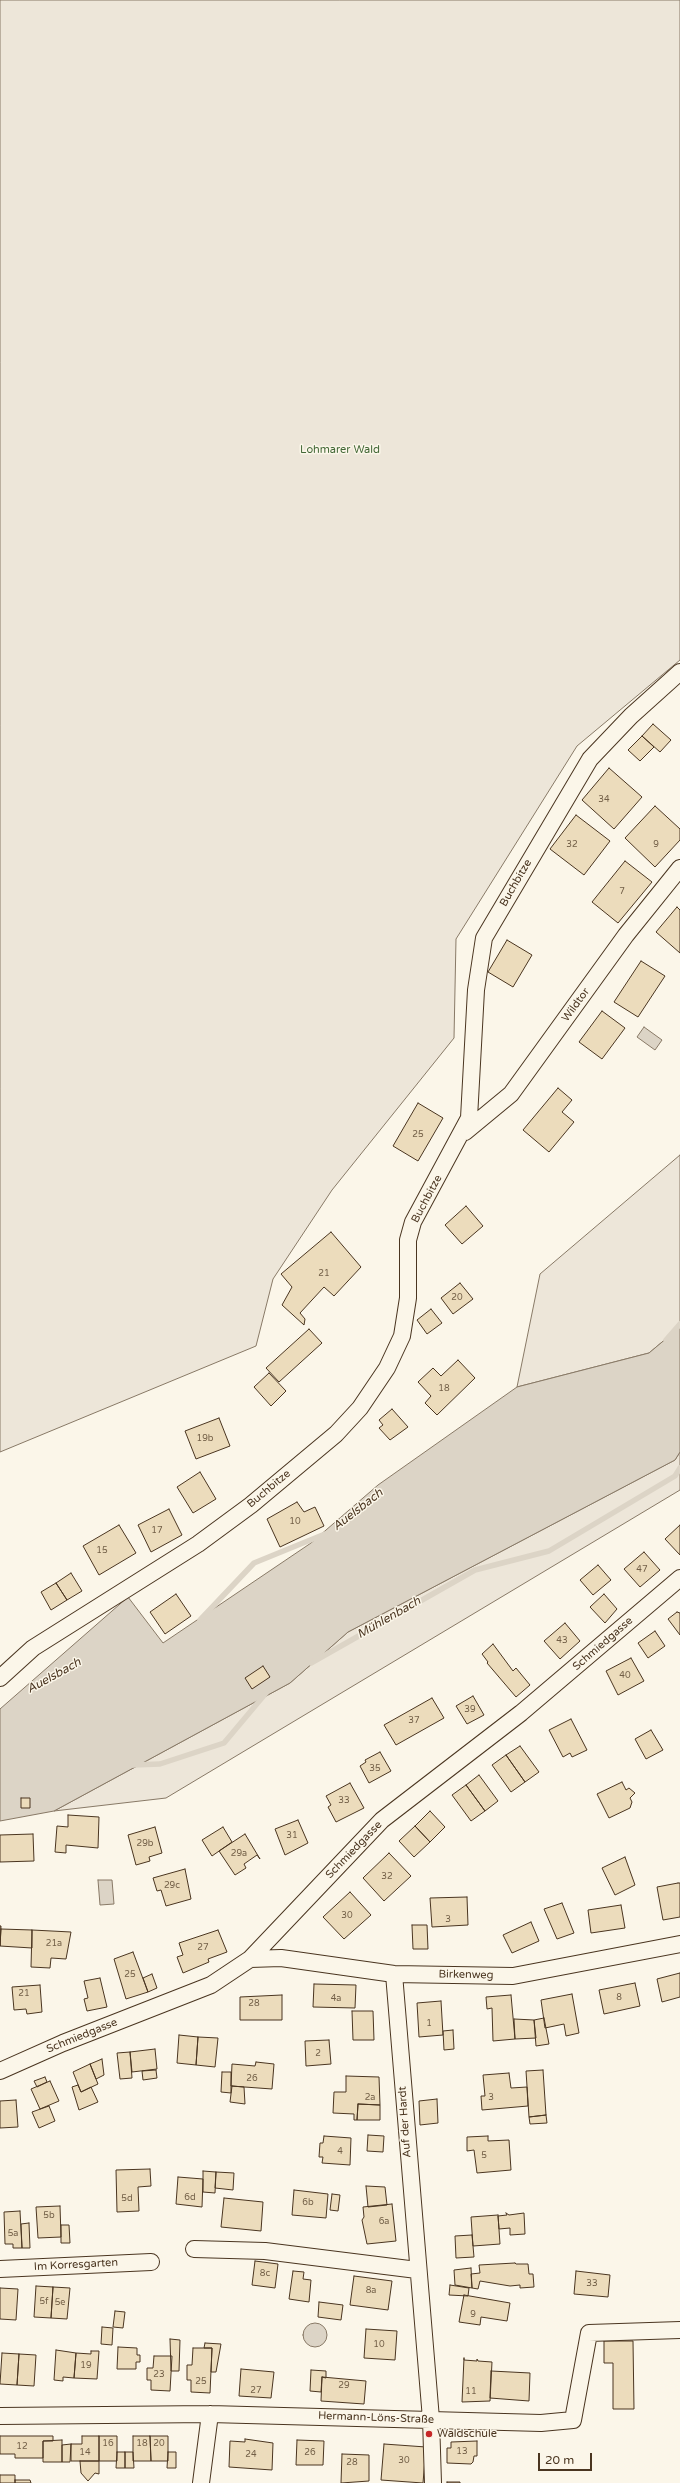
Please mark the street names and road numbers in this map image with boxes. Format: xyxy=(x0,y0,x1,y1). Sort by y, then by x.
street label: Buchbitze xyxy=(497,857,535,909)
street label: Wildtor xyxy=(559,986,593,1024)
street label: Buchbitze xyxy=(409,1173,445,1225)
street label: Buchbitze xyxy=(245,1467,293,1511)
street label: Schmiedgasse xyxy=(570,1614,636,1674)
street label: Schmiedgasse xyxy=(323,1818,385,1882)
street label: Birkenweg xyxy=(438,1968,494,1982)
street label: Schmiedgasse xyxy=(45,2016,119,2056)
street label: Auf der Hardt xyxy=(396,2086,414,2158)
street label: Im Korresgarten xyxy=(34,2256,118,2274)
street label: Hermann-Löns-Straße xyxy=(318,2409,434,2427)

